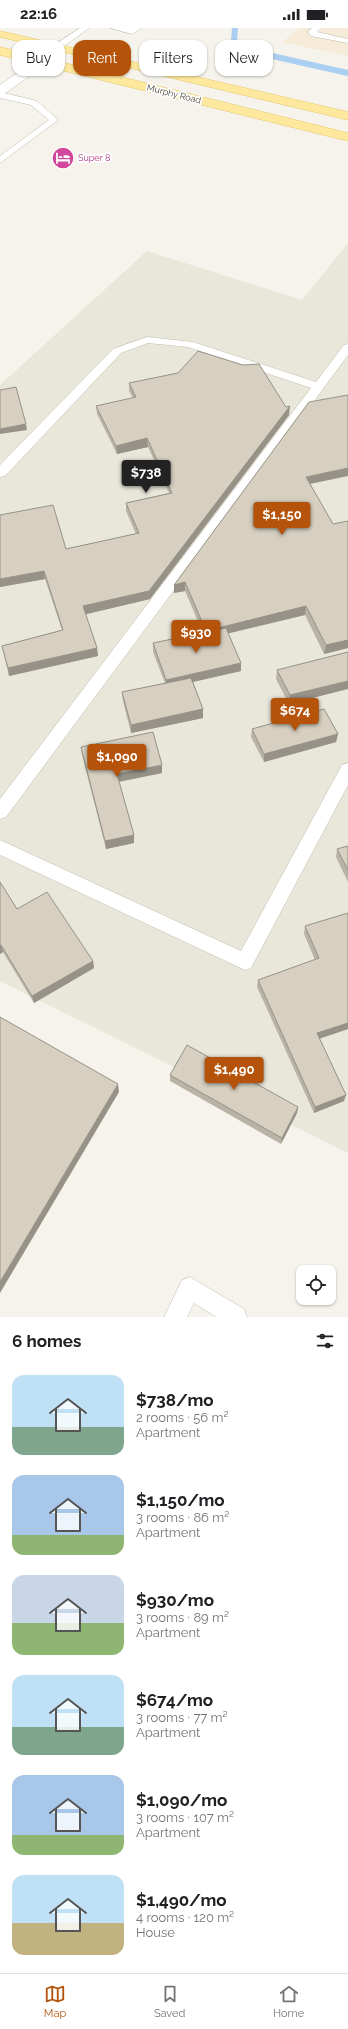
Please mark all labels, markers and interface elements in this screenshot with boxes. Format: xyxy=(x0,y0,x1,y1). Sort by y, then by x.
text: 22:16 xyxy=(20,5,57,23)
chip: Buy xyxy=(12,40,65,76)
chip: Rent xyxy=(73,40,131,76)
chip: Filters xyxy=(139,40,207,76)
chip: New xyxy=(215,40,273,76)
street label: Murphy Road xyxy=(146,82,203,106)
hotel icon: Super 8 xyxy=(50,145,76,171)
place label: Super 8 xyxy=(78,153,110,163)
pin: $738 xyxy=(122,460,170,494)
text: $738 xyxy=(131,465,161,480)
pin: $1,150 xyxy=(249,502,315,536)
text: $1,150 xyxy=(262,507,302,522)
pin: $930 xyxy=(172,620,220,654)
text: $930 xyxy=(180,625,212,640)
pin: $674 xyxy=(271,698,319,732)
text: $674 xyxy=(280,703,310,718)
pin: $1,090 xyxy=(84,744,150,778)
text: $1,090 xyxy=(96,749,138,764)
pin: $1,490 xyxy=(201,1057,267,1091)
text: $1,490 xyxy=(214,1062,254,1077)
map controls xyxy=(296,1265,336,1305)
button: locate xyxy=(296,1265,336,1305)
icon: filters xyxy=(314,1330,336,1352)
text: 6 homes xyxy=(12,1331,81,1351)
text: $738/mo xyxy=(136,1390,214,1410)
icon: home xyxy=(44,1391,92,1439)
text: 2 rooms · 56 m² xyxy=(136,1410,228,1425)
text: Apartment xyxy=(136,1425,200,1440)
text: $1,150/mo xyxy=(136,1490,225,1510)
icon: home xyxy=(44,1491,92,1539)
text: 3 rooms · 86 m² xyxy=(136,1510,229,1525)
text: Apartment xyxy=(136,1525,200,1540)
text: $930/mo xyxy=(136,1590,214,1610)
icon: home xyxy=(44,1591,92,1639)
text: 3 rooms · 89 m² xyxy=(136,1610,229,1625)
text: Apartment xyxy=(136,1625,200,1640)
text: $674/mo xyxy=(136,1690,213,1710)
icon: home xyxy=(44,1691,92,1739)
text: 3 rooms · 77 m² xyxy=(136,1710,228,1725)
text: Apartment xyxy=(136,1725,200,1740)
text: $1,090/mo xyxy=(136,1790,227,1810)
icon: home xyxy=(44,1791,92,1839)
text: 3 rooms · 107 m² xyxy=(136,1810,234,1825)
text: Apartment xyxy=(136,1825,200,1840)
text: $1,490/mo xyxy=(136,1890,227,1910)
icon: home xyxy=(44,1891,92,1939)
text: 4 rooms · 120 m² xyxy=(136,1910,234,1925)
text: House xyxy=(136,1925,175,1940)
tab: Map xyxy=(44,1983,66,2020)
tab: Saved xyxy=(154,1983,185,2020)
tab: Home xyxy=(273,1983,304,2020)

